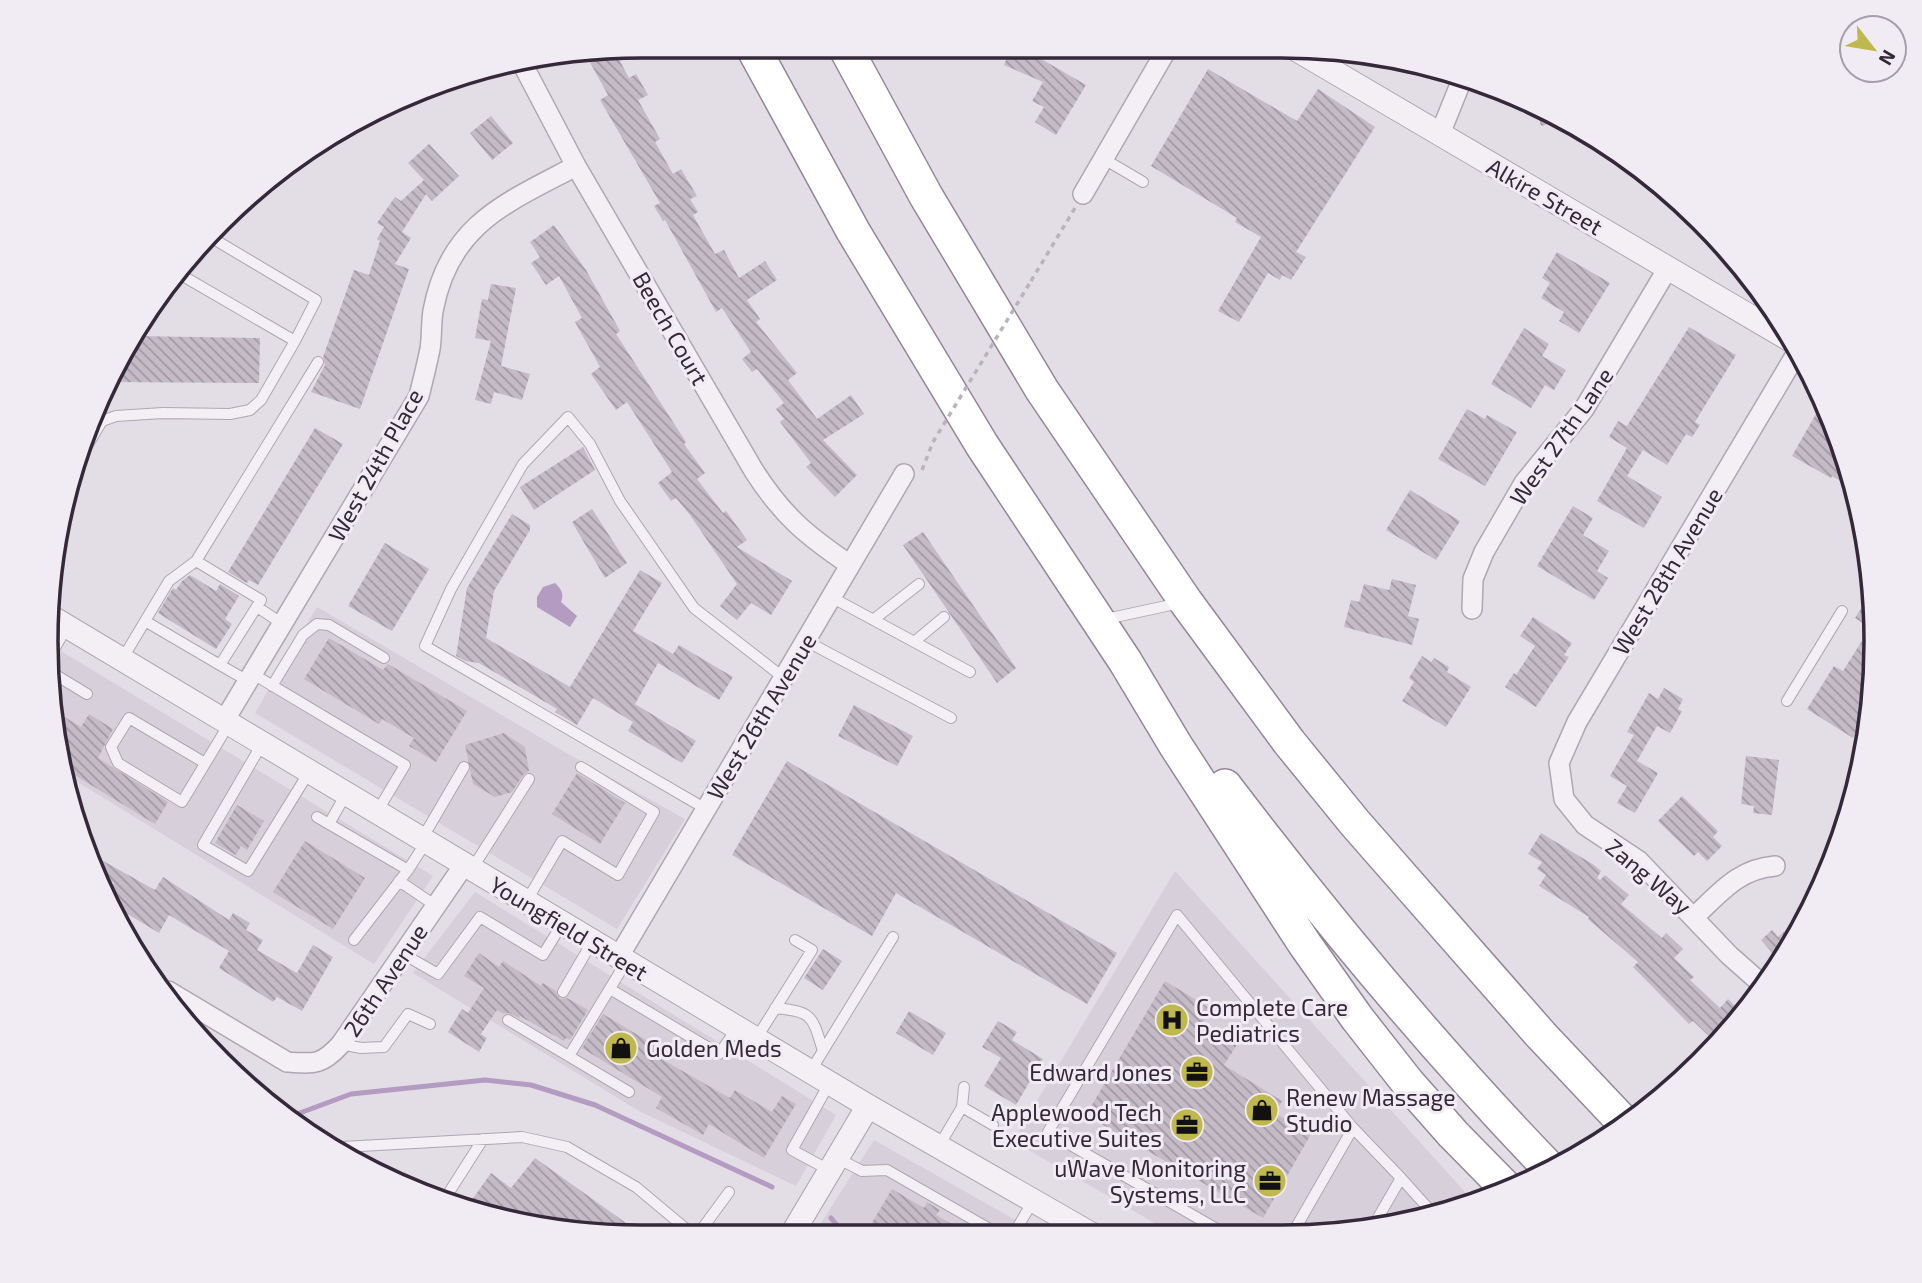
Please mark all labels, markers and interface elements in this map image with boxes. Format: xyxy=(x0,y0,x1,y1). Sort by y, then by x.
north arrow xyxy=(1838,14,1908,84)
text: N xyxy=(1875,46,1901,70)
street label: Alkire Street xyxy=(1482,152,1608,240)
street label: Beech Court xyxy=(627,266,715,390)
street label: West 27th Lane xyxy=(1503,362,1619,510)
street label: West 24th Place xyxy=(322,384,428,546)
street label: West 28th Avenue xyxy=(1606,482,1728,660)
street label: West 26th Avenue xyxy=(700,628,822,804)
street label: Zang Way xyxy=(1601,832,1697,920)
street label: Youngfield Street xyxy=(485,870,653,986)
street label: 26th Avenue xyxy=(337,918,433,1042)
place label: Complete Care Pediatrics xyxy=(1196,993,1348,1047)
hospital icon: Complete Care Pediatrics xyxy=(1153,1001,1191,1039)
shop icon: Golden Meds xyxy=(602,1029,640,1067)
place label: Golden Meds xyxy=(646,1034,782,1062)
office icon: Edward Jones xyxy=(1178,1053,1216,1091)
place label: Edward Jones xyxy=(1029,1058,1172,1086)
place label: Renew Massage Studio xyxy=(1286,1083,1456,1137)
shop icon: Renew Massage Studio xyxy=(1243,1091,1281,1129)
place label: Applewood Tech Executive Suites xyxy=(991,1098,1162,1152)
office icon: Applewood Tech Executive Suites xyxy=(1168,1106,1206,1144)
place label: uWave Monitoring Systems, LLC xyxy=(1054,1154,1246,1208)
office icon: uWave Monitoring Systems, LLC xyxy=(1251,1162,1289,1200)

